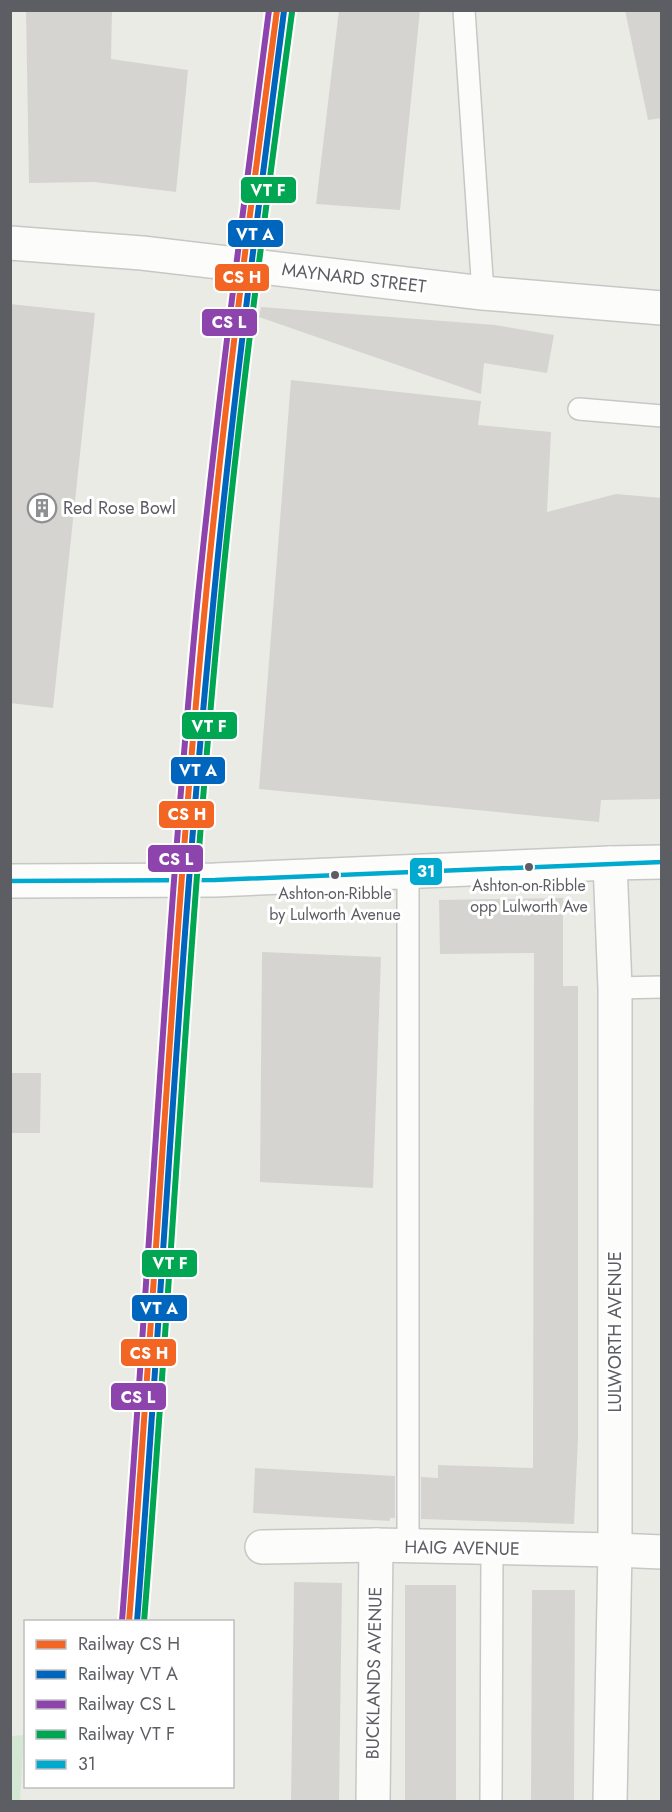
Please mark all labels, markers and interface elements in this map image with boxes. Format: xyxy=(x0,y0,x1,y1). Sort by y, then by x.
line badge: VT F xyxy=(240,176,297,204)
text: VT F xyxy=(249,179,286,202)
line badge: VT A xyxy=(227,219,284,248)
text: VT A xyxy=(235,223,274,246)
street label: MAYNARD STREET xyxy=(280,256,428,300)
line badge: CS H xyxy=(214,263,270,292)
text: CS H xyxy=(223,266,261,289)
line badge: CS L xyxy=(201,308,258,337)
text: CS L xyxy=(212,311,247,334)
building icon: Red Rose Bowl xyxy=(26,492,58,524)
place label: Red Rose Bowl xyxy=(63,495,176,521)
line badge: VT F xyxy=(181,711,238,740)
text: VT F xyxy=(190,715,227,738)
line badge: VT A xyxy=(170,756,226,785)
text: VT A xyxy=(178,759,217,782)
line badge: CS H xyxy=(158,800,215,829)
text: CS H xyxy=(168,803,206,826)
line badge: CS L xyxy=(147,844,204,873)
text: CS L xyxy=(159,848,194,871)
line badge: 31 xyxy=(409,857,443,886)
text: 31 xyxy=(417,860,435,883)
marker: Ashton-on-Ribble opp Lulworth Ave xyxy=(523,861,535,873)
marker: Ashton-on-Ribble by Lulworth Avenue xyxy=(329,869,341,881)
place label: Ashton-on-Ribble opp Lulworth Ave xyxy=(470,874,588,918)
place label: Ashton-on-Ribble by Lulworth Avenue xyxy=(269,882,401,926)
line badge: VT F xyxy=(141,1249,198,1278)
street label: LULWORTH AVENUE xyxy=(602,1251,628,1413)
text: VT F xyxy=(151,1252,188,1275)
line badge: VT A xyxy=(131,1294,188,1322)
text: VT A xyxy=(139,1297,178,1320)
line badge: CS H xyxy=(120,1338,177,1367)
text: CS H xyxy=(130,1342,168,1365)
line badge: CS L xyxy=(110,1382,167,1411)
text: CS L xyxy=(121,1386,156,1409)
street label: HAIG AVENUE xyxy=(404,1534,520,1562)
street label: BUCKLANDS AVENUE xyxy=(359,1586,389,1760)
legend xyxy=(24,1620,234,1788)
text: Railway CS H xyxy=(78,1631,180,1657)
text: Railway VT A xyxy=(78,1661,178,1687)
text: Railway CS L xyxy=(78,1691,175,1717)
text: Railway VT F xyxy=(78,1721,175,1747)
text: 31 xyxy=(78,1751,96,1777)

